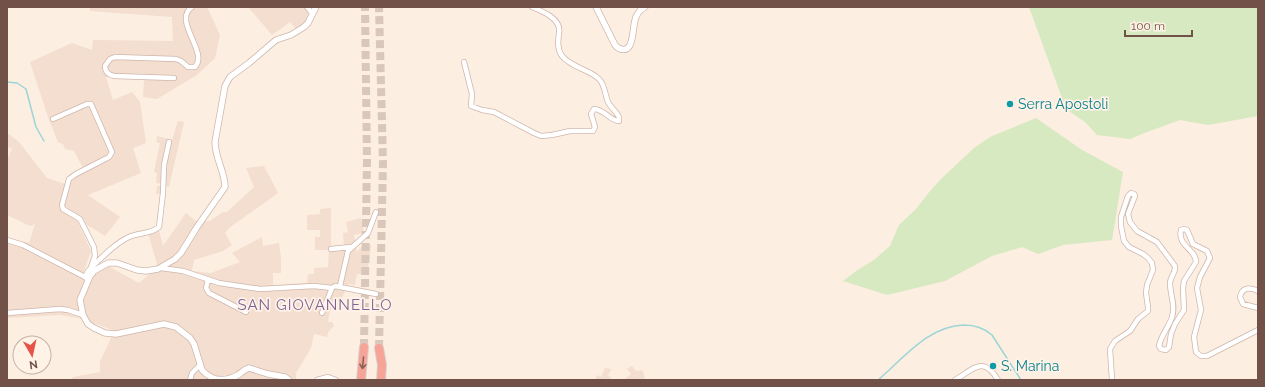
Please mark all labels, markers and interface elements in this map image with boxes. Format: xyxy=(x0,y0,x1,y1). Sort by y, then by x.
scale bar xyxy=(1125,12,1192,38)
text: 100 m xyxy=(1131,19,1165,33)
place label: Serra Apostoli xyxy=(1018,96,1108,112)
marker: Serra Apostoli xyxy=(1005,99,1015,109)
district label: SAN GIOVANNELLO xyxy=(238,296,392,314)
north arrow xyxy=(12,335,52,375)
one-way arrow xyxy=(359,356,366,369)
text: N xyxy=(28,357,39,371)
place label: S. Marina xyxy=(1001,358,1059,374)
marker: S. Marina xyxy=(988,361,998,371)

